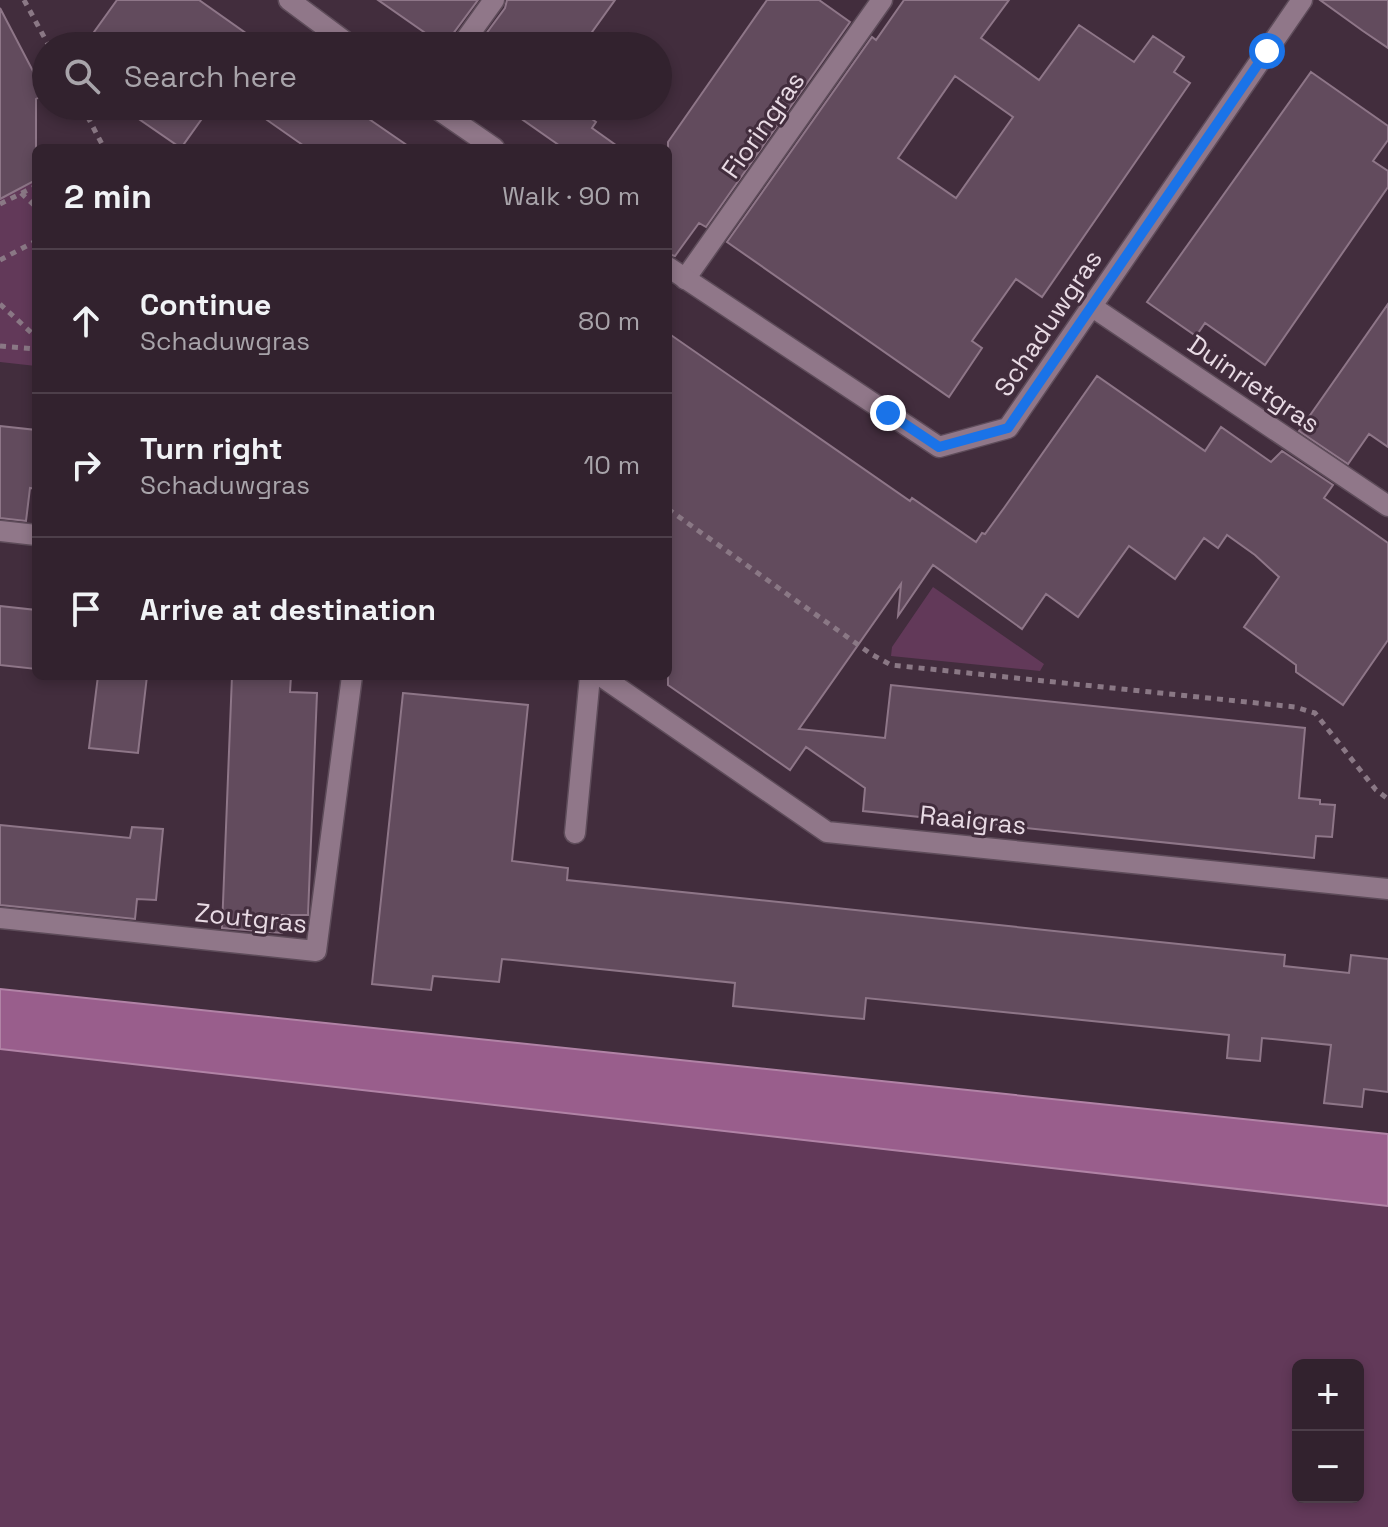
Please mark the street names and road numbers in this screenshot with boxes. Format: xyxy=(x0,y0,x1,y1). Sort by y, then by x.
street label: Fioringras xyxy=(714,65,812,185)
street label: Schaduwgras xyxy=(986,243,1110,403)
street label: Duinrietgras xyxy=(1181,327,1327,441)
street label: Raaigras xyxy=(918,797,1028,843)
street label: Zoutgras xyxy=(193,895,309,941)

